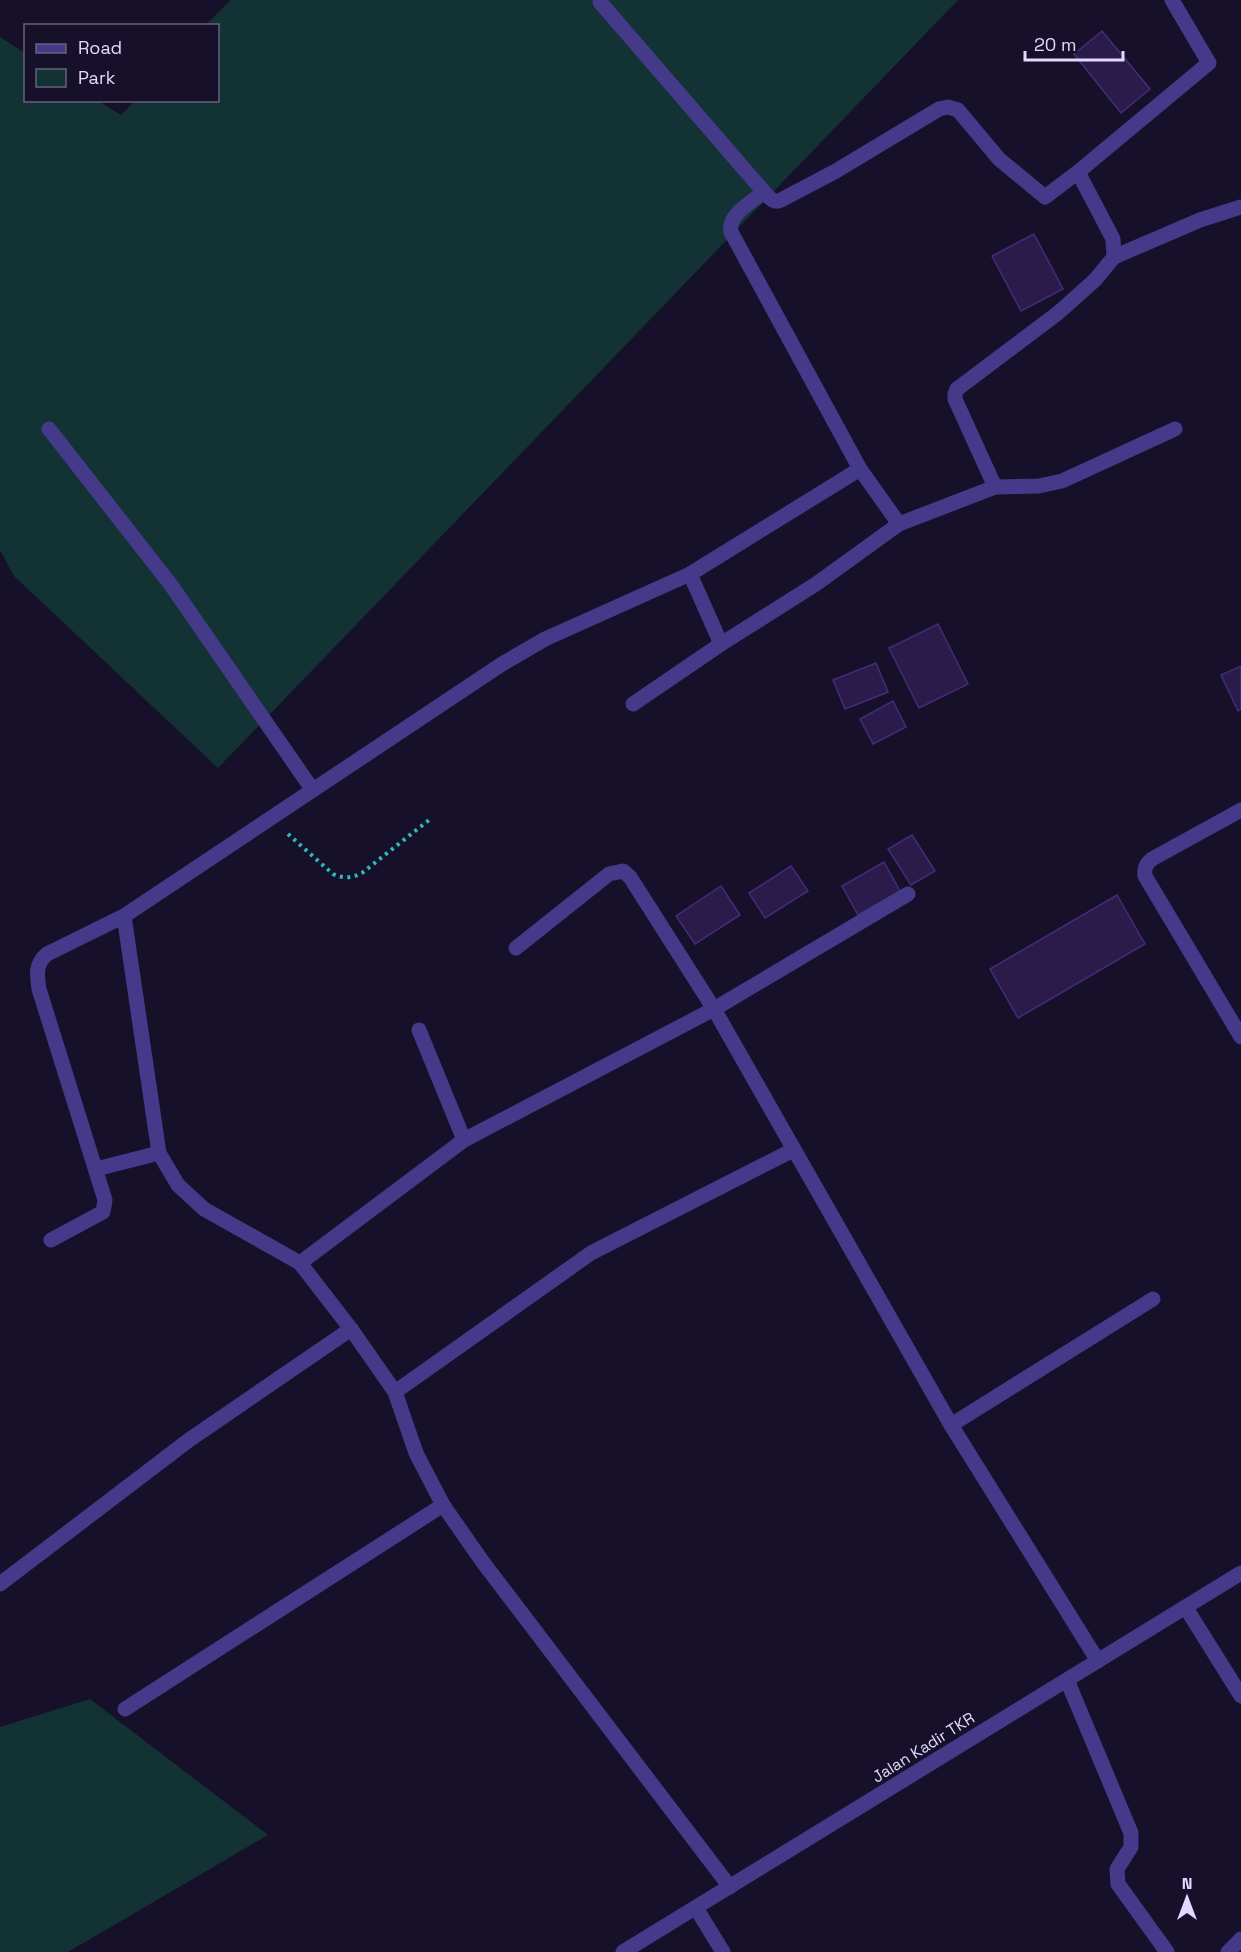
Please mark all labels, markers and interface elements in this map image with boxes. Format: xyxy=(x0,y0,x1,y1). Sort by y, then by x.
legend xyxy=(24,24,219,102)
scale bar xyxy=(1025,24,1122,62)
text: 20 m xyxy=(1034,33,1077,56)
text: Road xyxy=(78,36,122,59)
text: Park xyxy=(78,66,116,89)
street label: Jalan Kadir TKR xyxy=(868,1707,979,1787)
north arrow xyxy=(1157,1868,1217,1928)
text: N xyxy=(1182,1873,1192,1894)

